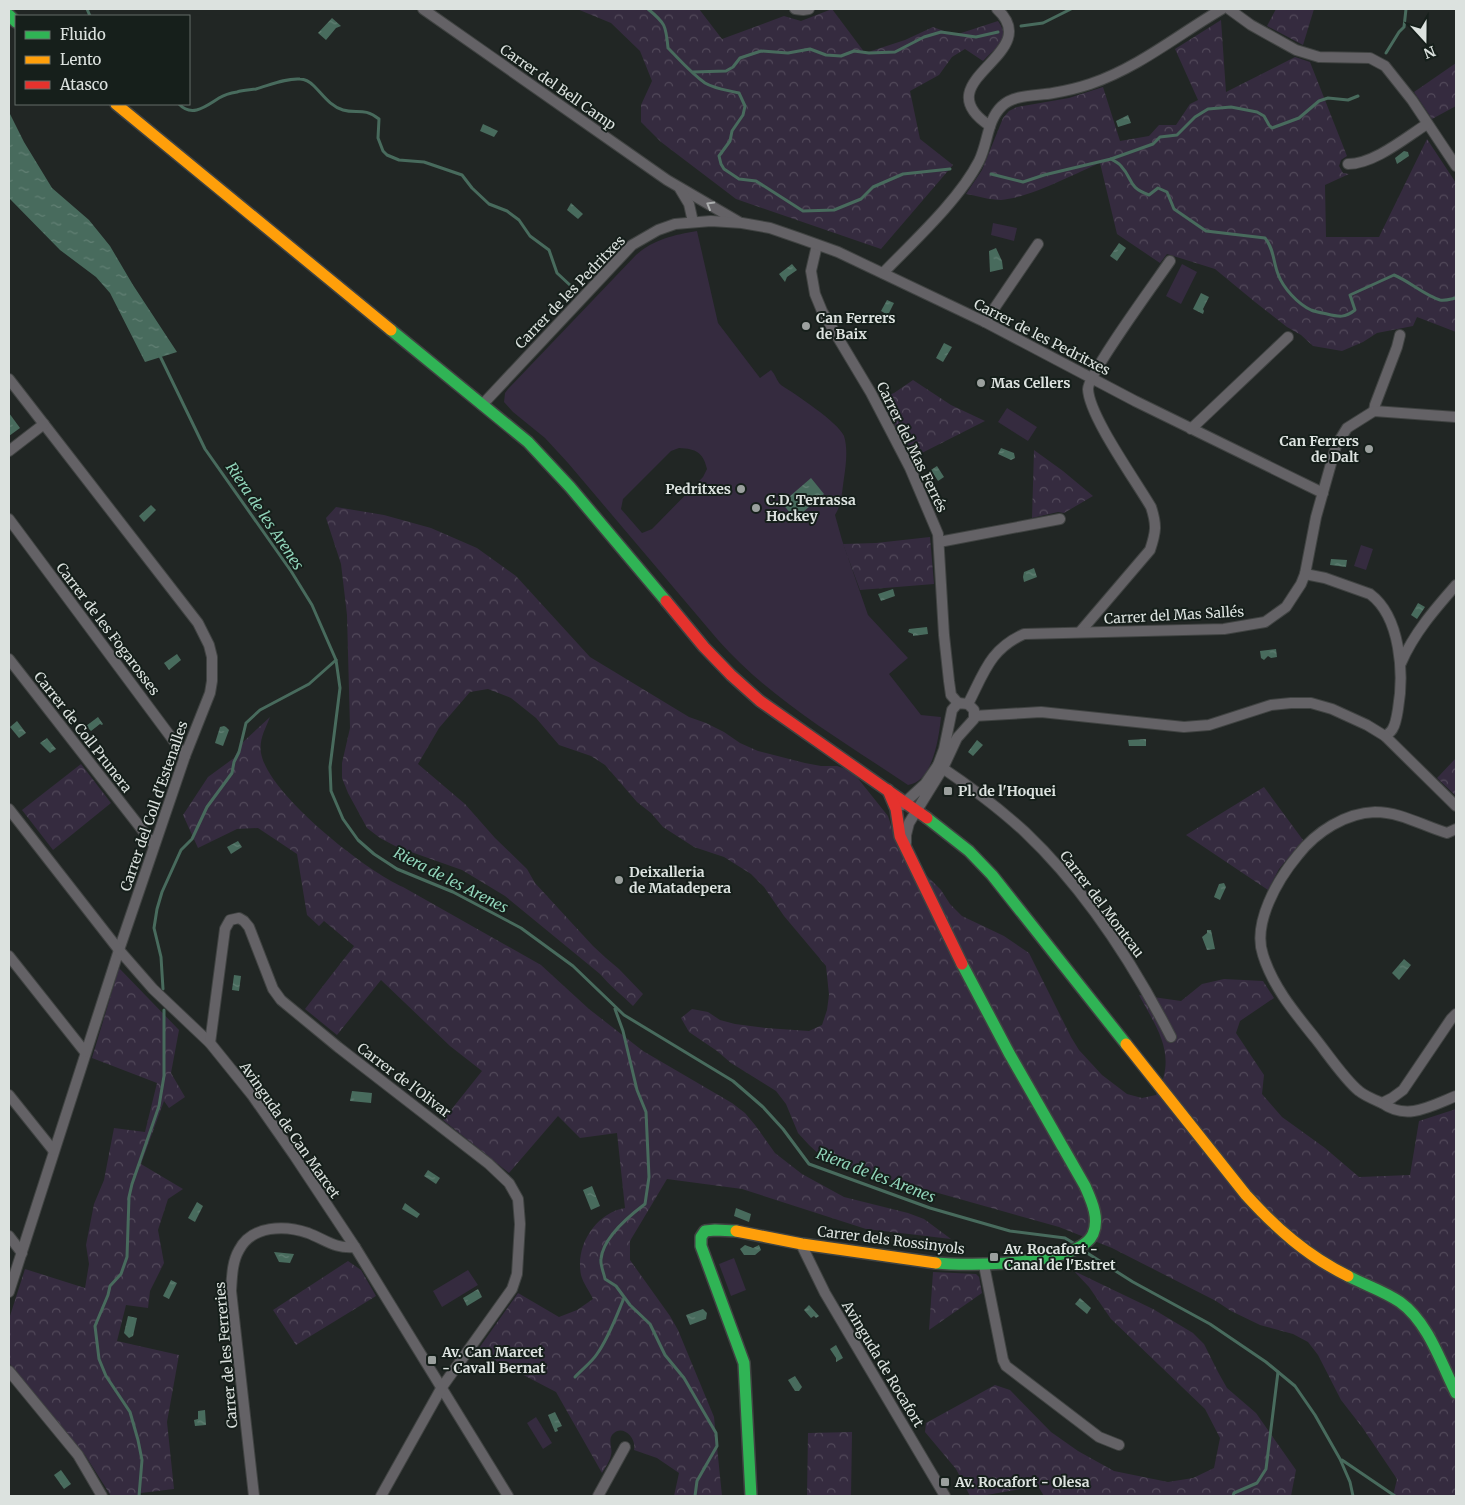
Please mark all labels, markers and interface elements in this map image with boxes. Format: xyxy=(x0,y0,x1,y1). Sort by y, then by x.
legend xyxy=(15,15,190,105)
north arrow xyxy=(1400,15,1450,65)
text: Fluido xyxy=(60,25,106,44)
street label: Carrer del Bell Camp xyxy=(497,40,620,134)
text: N xyxy=(1421,42,1438,63)
text: Lento xyxy=(60,50,102,69)
text: Atasco xyxy=(59,75,108,94)
one-way arrow xyxy=(706,201,715,211)
street label: Carrer de les Pedritxes xyxy=(511,231,629,352)
street label: Carrer de les Pedritxes xyxy=(971,295,1113,379)
place label: Can Ferrers de Baix xyxy=(816,309,896,343)
marker: Can Ferrers de Baix xyxy=(800,320,812,332)
place label: Mas Cellers xyxy=(991,374,1070,392)
marker: Mas Cellers xyxy=(975,377,987,389)
street label: Carrer del Mas Ferrés xyxy=(873,379,951,515)
place label: Can Ferrers de Dalt xyxy=(1279,432,1359,466)
marker: Can Ferrers de Dalt xyxy=(1363,443,1375,455)
water label: Riera de les Arenes xyxy=(222,459,308,573)
place label: Pedritxes xyxy=(665,480,731,498)
marker: Pedritxes xyxy=(735,483,747,495)
place label: C.D. Terrassa Hockey xyxy=(766,491,856,525)
marker: C.D. Terrassa Hockey xyxy=(750,502,762,514)
street label: Carrer de les Fogarosses xyxy=(52,559,164,699)
street label: Carrer del Mas Sallés xyxy=(1104,602,1245,628)
street label: Carrer de Coll Prunera xyxy=(30,668,136,796)
street label: Carrer del Coll d'Estenalles xyxy=(116,718,192,894)
place label: Pl. de l'Hoquei xyxy=(958,782,1056,800)
marker: Pl. de l'Hoquei xyxy=(942,785,954,797)
water label: Riera de les Arenes xyxy=(391,843,511,917)
street label: Carrer del Montcau xyxy=(1056,847,1148,961)
place label: Deixalleria de Matadepera xyxy=(629,863,731,897)
marker: Deixalleria de Matadepera xyxy=(613,874,625,886)
street label: Carrer de l'Olivar xyxy=(354,1039,454,1121)
street label: Avinguda de Can Marcet xyxy=(235,1057,344,1202)
water label: Riera de les Arenes xyxy=(814,1144,938,1206)
street label: Carrer dels Rossinyols xyxy=(816,1222,966,1258)
place label: Av. Rocafort - Canal de l'Estret xyxy=(1003,1240,1116,1274)
marker: Av. Rocafort - Canal de l'Estret xyxy=(988,1251,1000,1263)
street label: Carrer de les Ferreries xyxy=(211,1281,241,1429)
street label: Avinguda de Rocafort xyxy=(838,1297,928,1431)
place label: Av. Can Marcet - Cavall Bernat xyxy=(441,1343,546,1377)
marker: Av. Can Marcet - Cavall Bernat xyxy=(426,1354,438,1366)
place label: Av. Rocafort - Olesa xyxy=(954,1473,1090,1491)
marker: Av. Rocafort - Olesa xyxy=(939,1476,951,1488)

